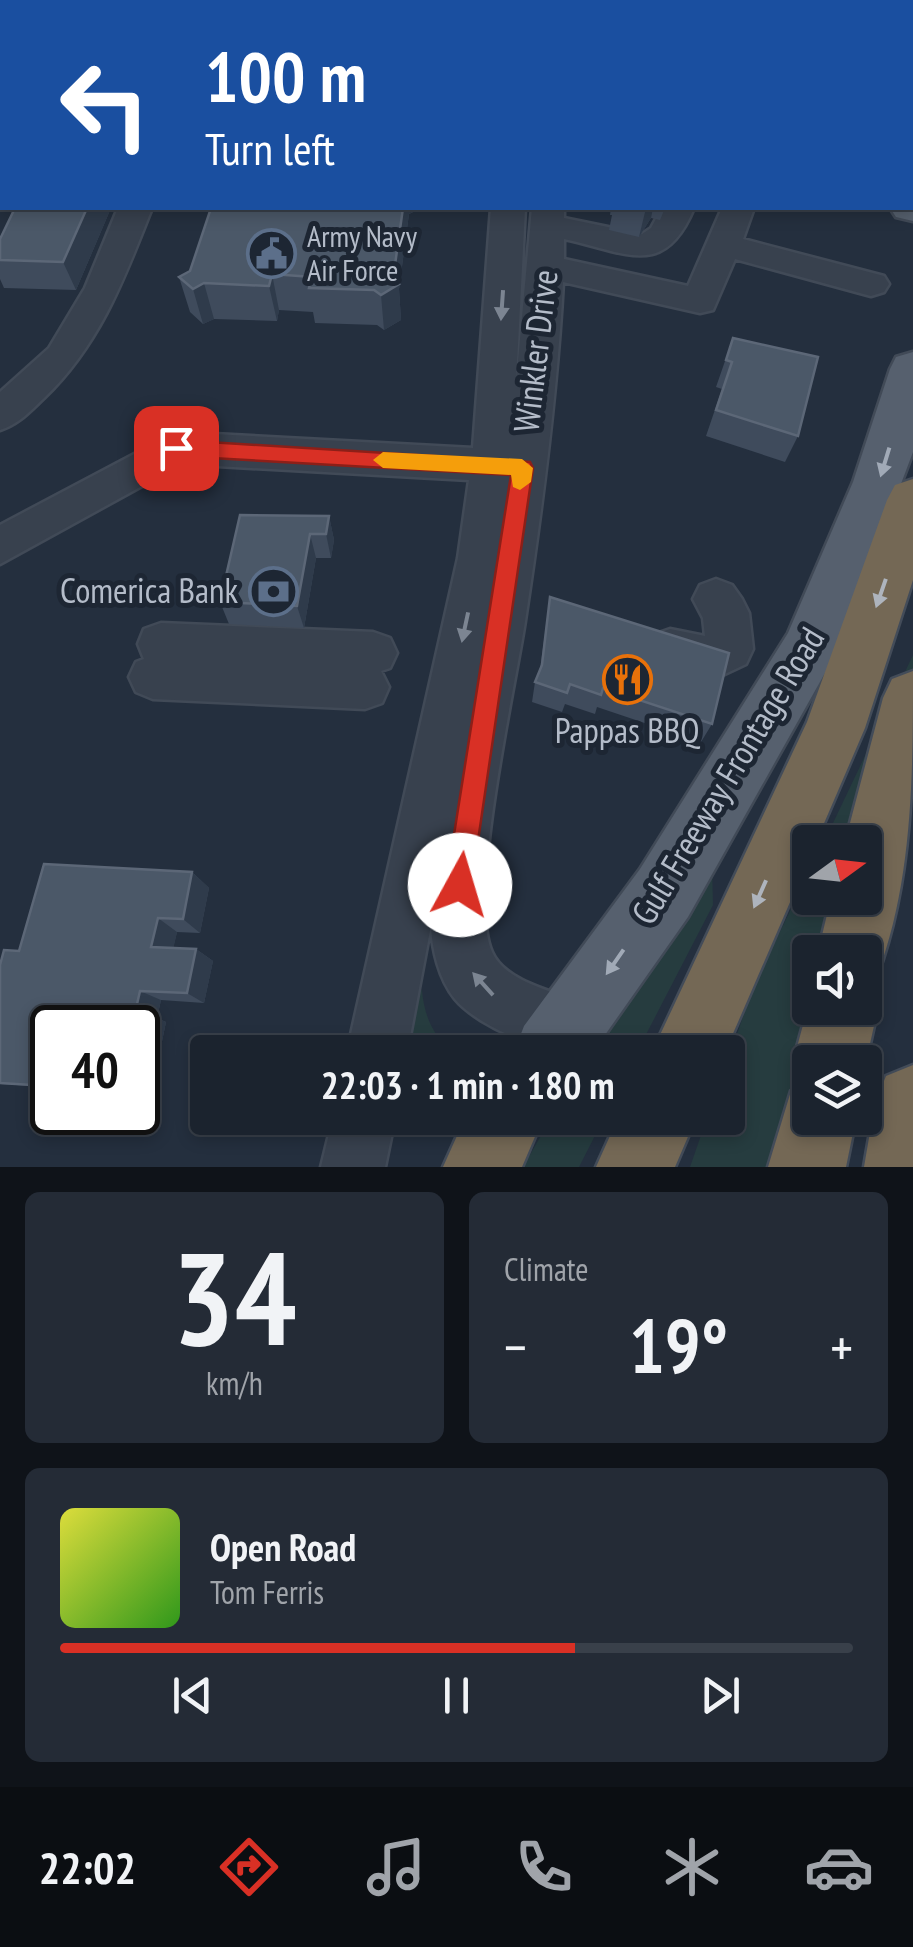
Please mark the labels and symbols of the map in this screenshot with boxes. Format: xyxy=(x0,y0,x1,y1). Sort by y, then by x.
place label: Army Navy Air Force xyxy=(307,216,418,289)
public building icon: Army Navy Air Force xyxy=(246,228,298,280)
street label: Winkler Drive xyxy=(502,267,568,435)
one-way arrow xyxy=(494,289,510,321)
pin xyxy=(134,406,219,491)
one-way arrow xyxy=(877,447,892,478)
bank icon: Comerica Bank xyxy=(247,565,299,617)
place label: Comerica Bank xyxy=(60,567,238,613)
one-way arrow xyxy=(873,578,888,608)
one-way arrow xyxy=(457,612,472,643)
street label: Gulf Freeway Frontage Road xyxy=(620,619,834,932)
restaurant icon: Pappas BBQ xyxy=(601,653,653,705)
place label: Pappas BBQ xyxy=(555,707,700,753)
north arrow xyxy=(792,825,882,915)
position arrow xyxy=(408,833,512,937)
one-way arrow xyxy=(752,879,768,909)
one-way arrow xyxy=(606,949,625,975)
one-way arrow xyxy=(473,972,495,997)
speed limit sign: 40 xyxy=(30,1005,160,1135)

